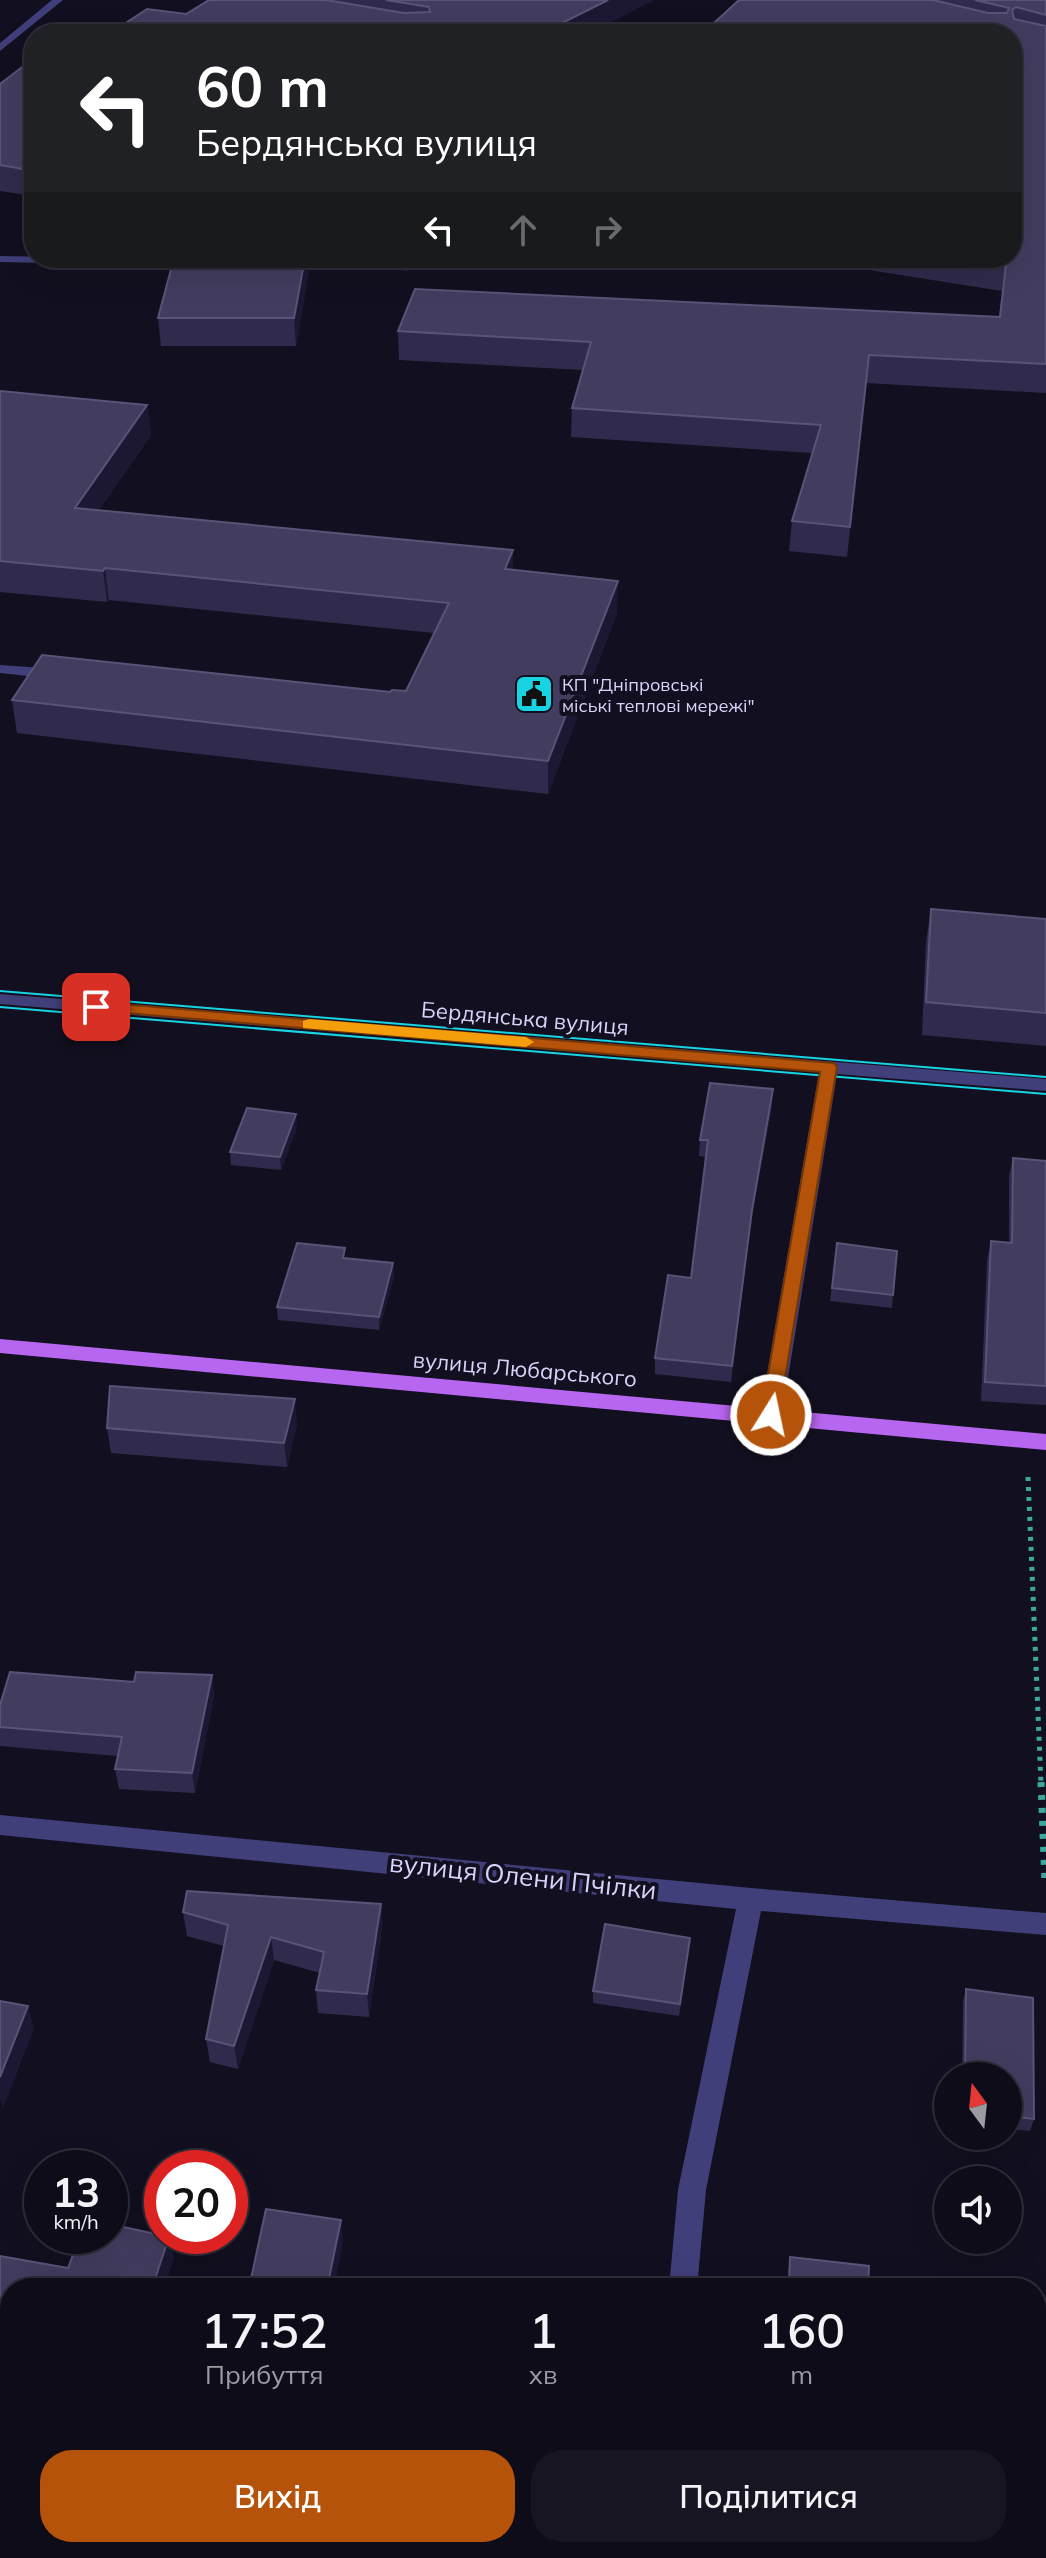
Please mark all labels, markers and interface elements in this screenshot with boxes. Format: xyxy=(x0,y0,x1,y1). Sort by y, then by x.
text: 60 m xyxy=(196,51,329,121)
icon: left xyxy=(64,56,168,160)
text: Бердянська вулиця xyxy=(196,120,537,165)
icon: left xyxy=(417,208,461,252)
icon: ahead xyxy=(501,208,545,252)
icon: right xyxy=(585,208,629,252)
public building icon: КП "Дніпровські міські теплові мережі" xyxy=(513,673,555,715)
place label: КП "Дніпровські міські теплові мережі" xyxy=(562,673,755,717)
pin xyxy=(62,973,130,1041)
icon: arrive xyxy=(74,985,118,1029)
street label: Бердянська вулиця xyxy=(420,995,630,1041)
street label: вулиця Любарського xyxy=(412,1345,638,1393)
position arrow xyxy=(729,1373,813,1457)
street label: вулиця Олени Пчілки xyxy=(388,1846,658,1906)
north arrow xyxy=(934,2062,1022,2150)
map controls xyxy=(934,2062,1022,2254)
speed limit sign: 20 xyxy=(144,2150,248,2254)
button: sound xyxy=(934,2166,1022,2254)
text: 13 xyxy=(52,2167,100,2217)
text: km/h xyxy=(53,2209,99,2234)
text: 17:52 xyxy=(201,2300,328,2360)
text: 1 xyxy=(529,2300,557,2360)
text: 160 xyxy=(759,2300,845,2360)
text: Прибуття xyxy=(205,2358,324,2391)
text: хв xyxy=(529,2358,557,2391)
text: m xyxy=(790,2358,813,2391)
button: Вихід xyxy=(40,2450,515,2542)
button: Поділитися xyxy=(531,2450,1006,2542)

